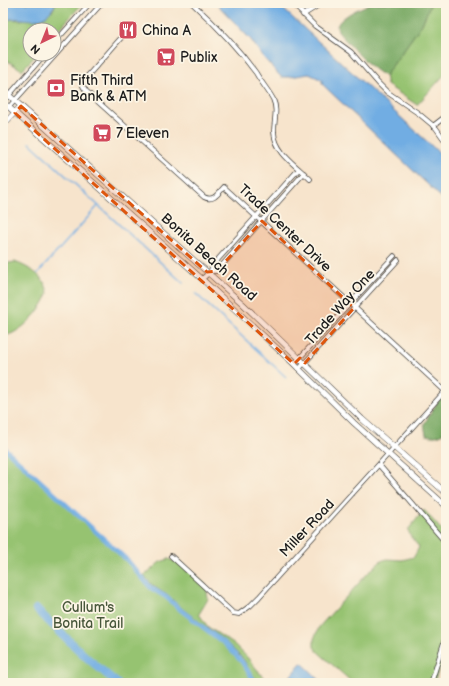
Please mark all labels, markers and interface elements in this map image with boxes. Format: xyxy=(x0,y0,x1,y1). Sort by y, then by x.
restaurant icon: China A xyxy=(117,19,139,41)
north arrow xyxy=(22,22,62,62)
place label: China A xyxy=(142,22,192,39)
text: N xyxy=(28,41,43,57)
supermarket icon: Publix xyxy=(155,46,177,68)
place label: Publix xyxy=(180,49,218,66)
place label: Fifth Third Bank & ATM xyxy=(70,72,147,105)
bank icon: Fifth Third Bank & ATM xyxy=(45,77,67,99)
supermarket icon: 7 Eleven xyxy=(91,122,113,144)
place label: 7 Eleven xyxy=(116,125,169,142)
street label: Trade Center Drive xyxy=(235,181,335,275)
street label: Bonita Beach Road xyxy=(158,210,260,304)
street label: Trade Way One xyxy=(302,266,378,348)
street label: Miller Road xyxy=(276,496,338,560)
park label: Cullum's Bonita Trail xyxy=(53,599,123,632)

